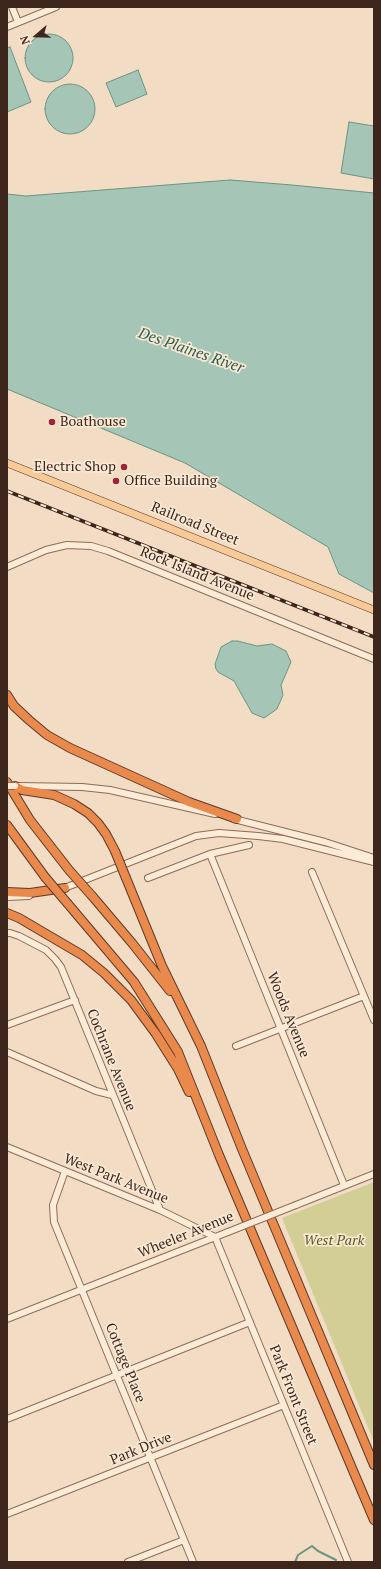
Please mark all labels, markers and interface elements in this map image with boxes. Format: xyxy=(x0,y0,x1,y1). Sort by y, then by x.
north arrow xyxy=(16,16,56,56)
text: N xyxy=(17,34,33,46)
water label: Des Plaines River xyxy=(136,325,246,377)
place label: Boathouse xyxy=(60,414,126,430)
marker: Boathouse xyxy=(47,417,57,427)
place label: Electric Shop xyxy=(34,459,116,475)
marker: Electric Shop xyxy=(119,462,129,472)
place label: Office Building xyxy=(124,473,217,489)
marker: Office Building xyxy=(111,476,121,486)
street label: Railroad Street xyxy=(149,499,241,549)
street label: Rock Island Avenue xyxy=(138,544,256,604)
street label: Woods Avenue xyxy=(263,970,313,1060)
street label: Cochrane Avenue xyxy=(83,1007,139,1113)
street label: West Park Avenue xyxy=(61,1150,171,1208)
street label: Wheeler Avenue xyxy=(136,1208,236,1262)
park label: West Park xyxy=(304,1233,364,1249)
street label: Cottage Place xyxy=(101,1321,149,1405)
street label: Park Front Street xyxy=(265,1343,321,1447)
street label: Park Drive xyxy=(108,1429,174,1469)

